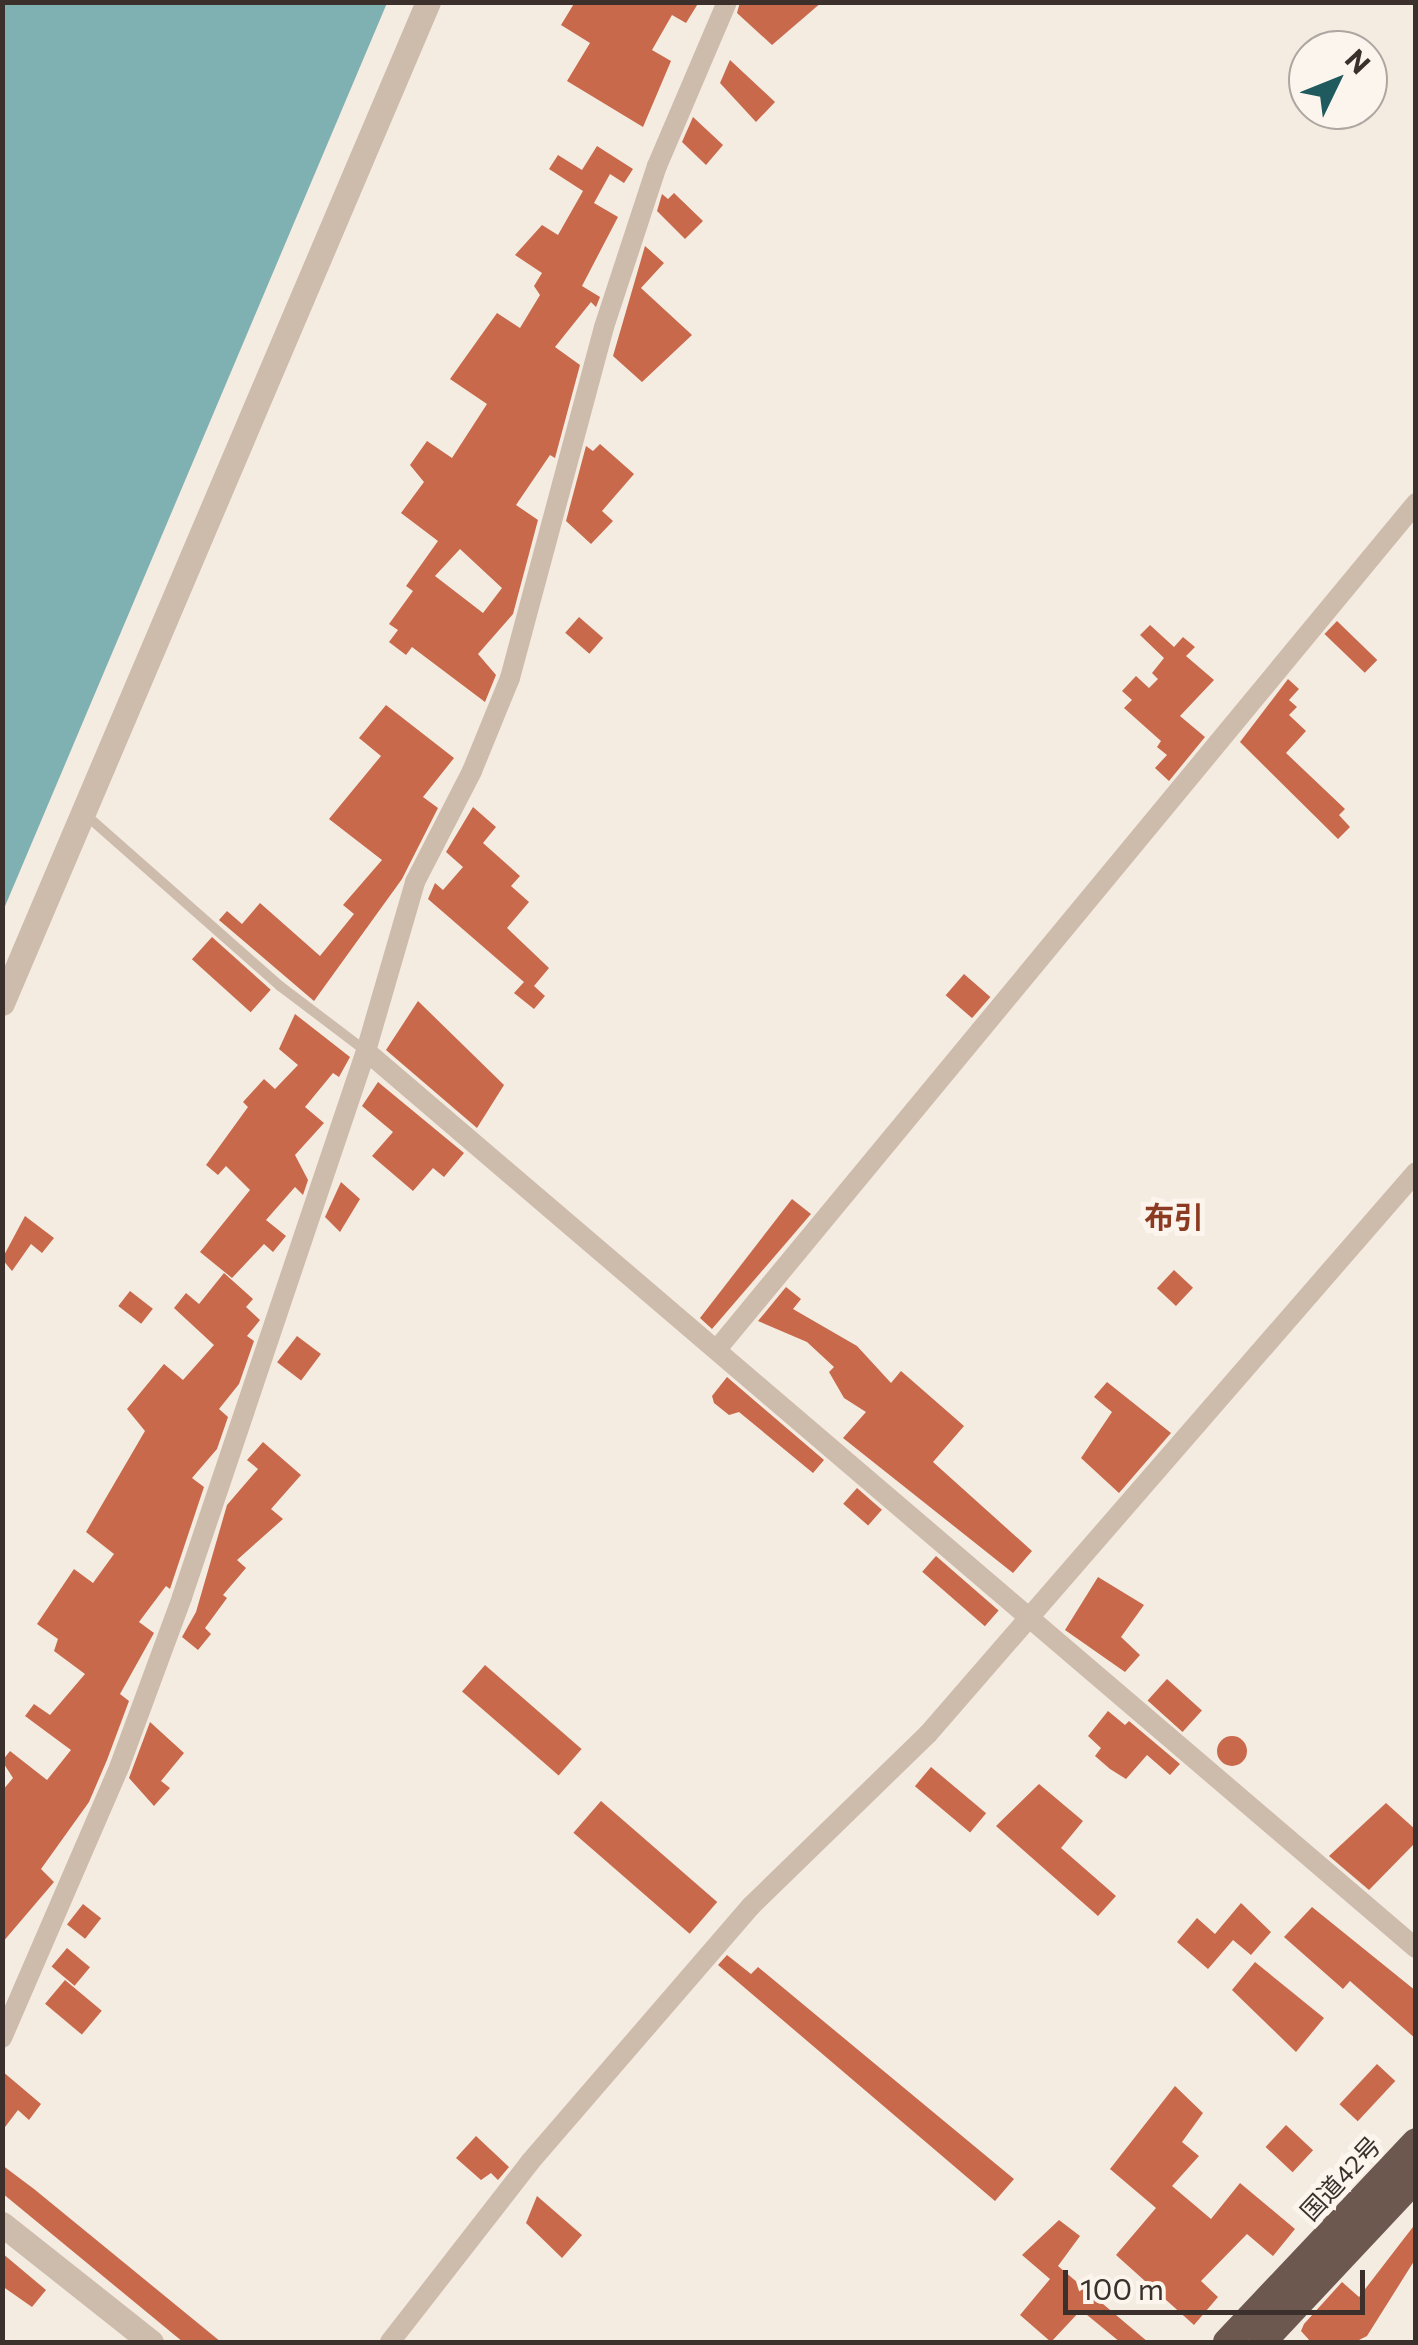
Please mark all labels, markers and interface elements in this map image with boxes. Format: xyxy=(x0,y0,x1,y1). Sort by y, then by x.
north arrow xyxy=(1288,30,1388,130)
text: N xyxy=(1339,42,1378,80)
district label: 布引 xyxy=(1144,1198,1204,1234)
street label: 国道42号 xyxy=(1294,2130,1386,2226)
scale bar xyxy=(1068,2250,1370,2312)
text: 100 m xyxy=(1080,2269,1164,2306)

